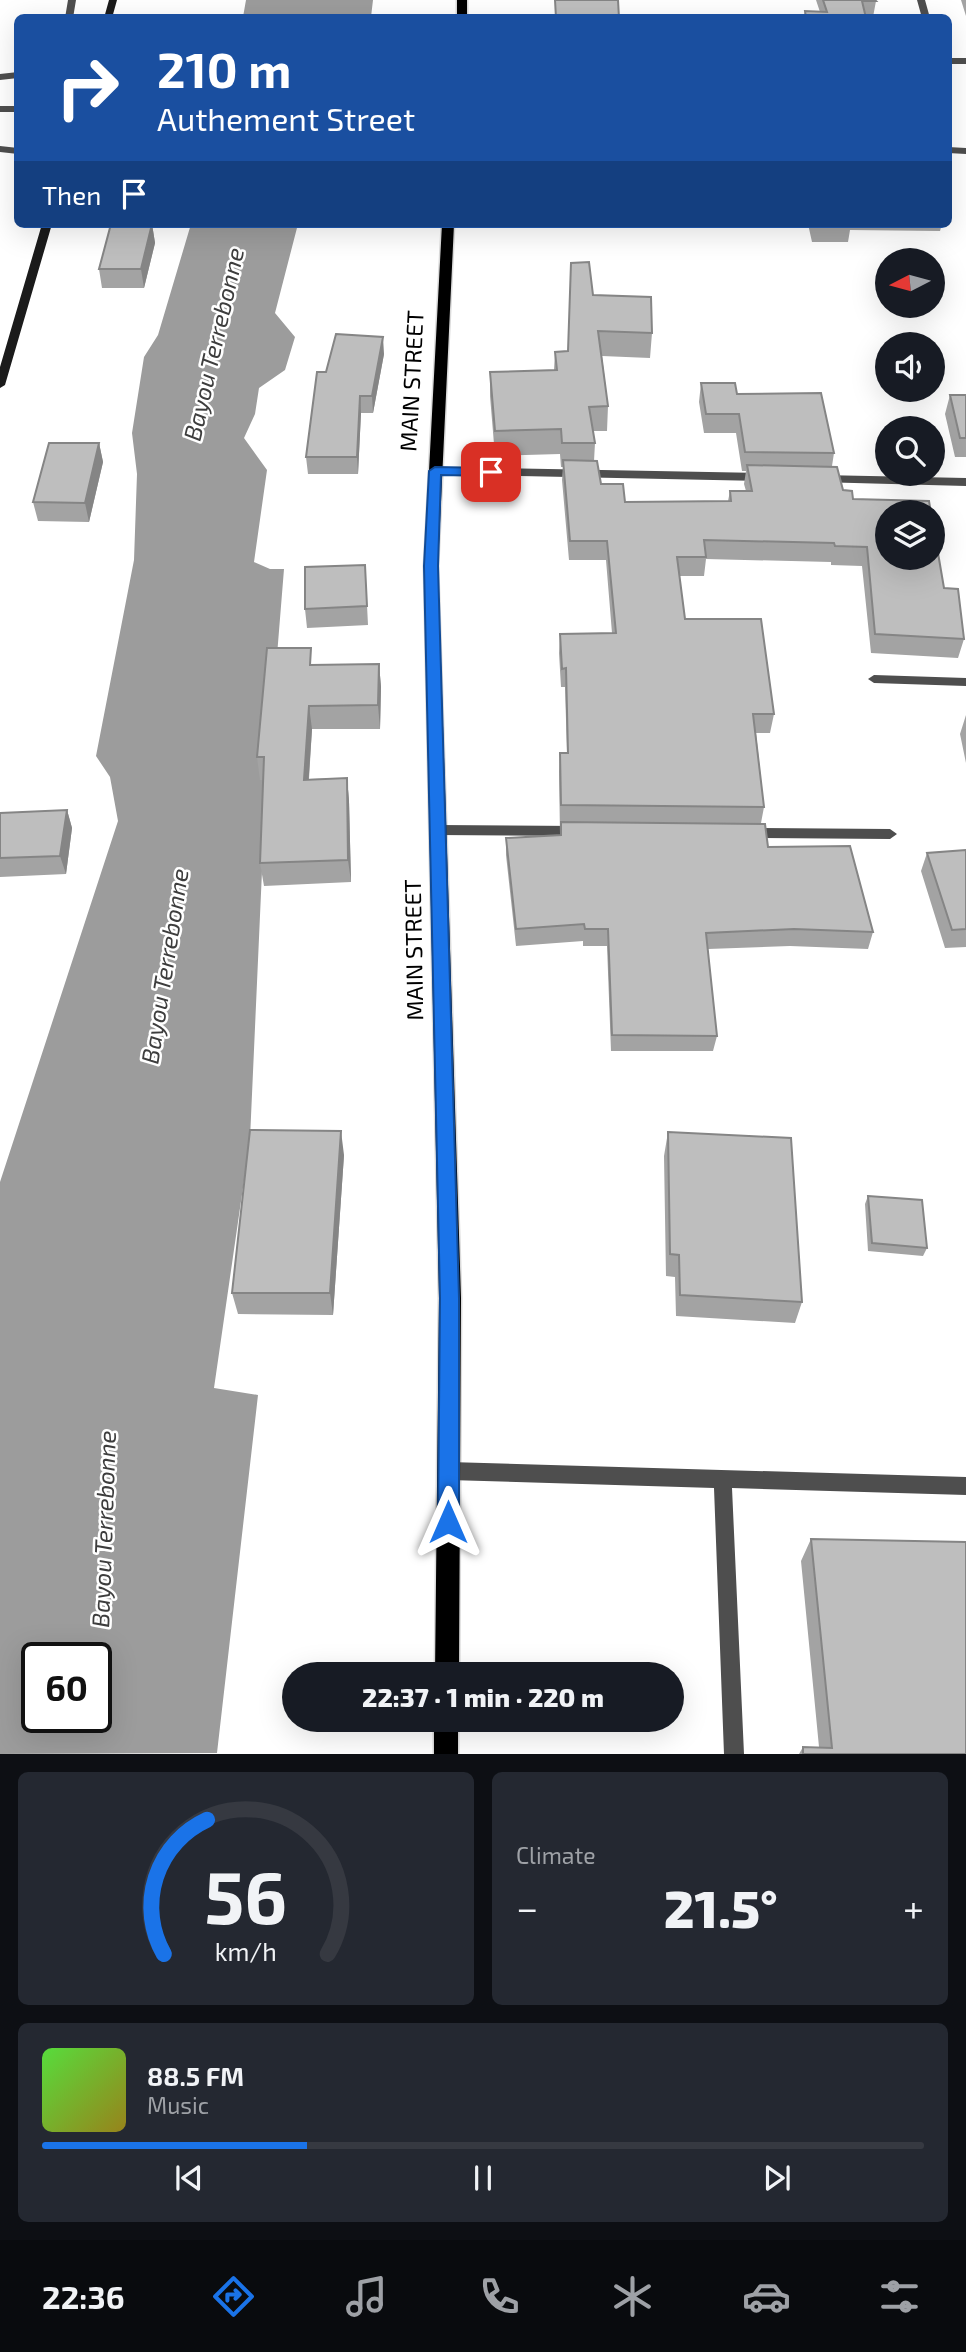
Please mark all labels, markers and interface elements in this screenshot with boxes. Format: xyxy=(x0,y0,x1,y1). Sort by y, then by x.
text: 210 m xyxy=(157,39,291,98)
icon: right xyxy=(42,42,133,133)
text: Authement Street xyxy=(157,99,415,137)
icon: arrive xyxy=(115,175,153,213)
text: Then xyxy=(42,179,101,210)
water label: Bayou Terrebonne xyxy=(177,245,249,443)
north arrow xyxy=(875,248,945,318)
map controls xyxy=(875,248,945,570)
street label: MAIN STREET xyxy=(393,310,429,452)
button: sound xyxy=(875,332,945,402)
button: search xyxy=(875,416,945,486)
pin xyxy=(461,442,521,502)
icon: arrive xyxy=(472,453,510,491)
button: layers xyxy=(875,500,945,570)
water label: Bayou Terrebonne xyxy=(134,866,194,1066)
street label: MAIN STREET xyxy=(398,879,428,1021)
water label: Bayou Terrebonne xyxy=(85,1430,121,1628)
position arrow xyxy=(411,1485,485,1559)
speed limit sign: 60 xyxy=(21,1642,112,1733)
text: 22:37 · 1 min · 220 m xyxy=(362,1681,604,1712)
text: Climate xyxy=(516,1841,596,1869)
text: 56 xyxy=(204,1852,288,1940)
text: 21.5° xyxy=(664,1876,778,1938)
text: − xyxy=(516,1884,538,1930)
text: + xyxy=(903,1884,924,1930)
text: km/h xyxy=(215,1936,277,1966)
text: 88.5 FM xyxy=(147,2060,244,2091)
text: Music xyxy=(147,2091,209,2119)
icon: previous xyxy=(170,2159,208,2197)
icon: pause xyxy=(464,2159,502,2197)
icon: next xyxy=(758,2159,796,2197)
icon: directions xyxy=(209,2272,258,2321)
icon: music xyxy=(342,2272,391,2321)
icon: phone xyxy=(475,2272,524,2321)
icon: climate xyxy=(608,2272,657,2321)
icon: car xyxy=(742,2272,791,2321)
icon: filters xyxy=(875,2272,924,2321)
text: 22:36 xyxy=(42,2277,125,2315)

